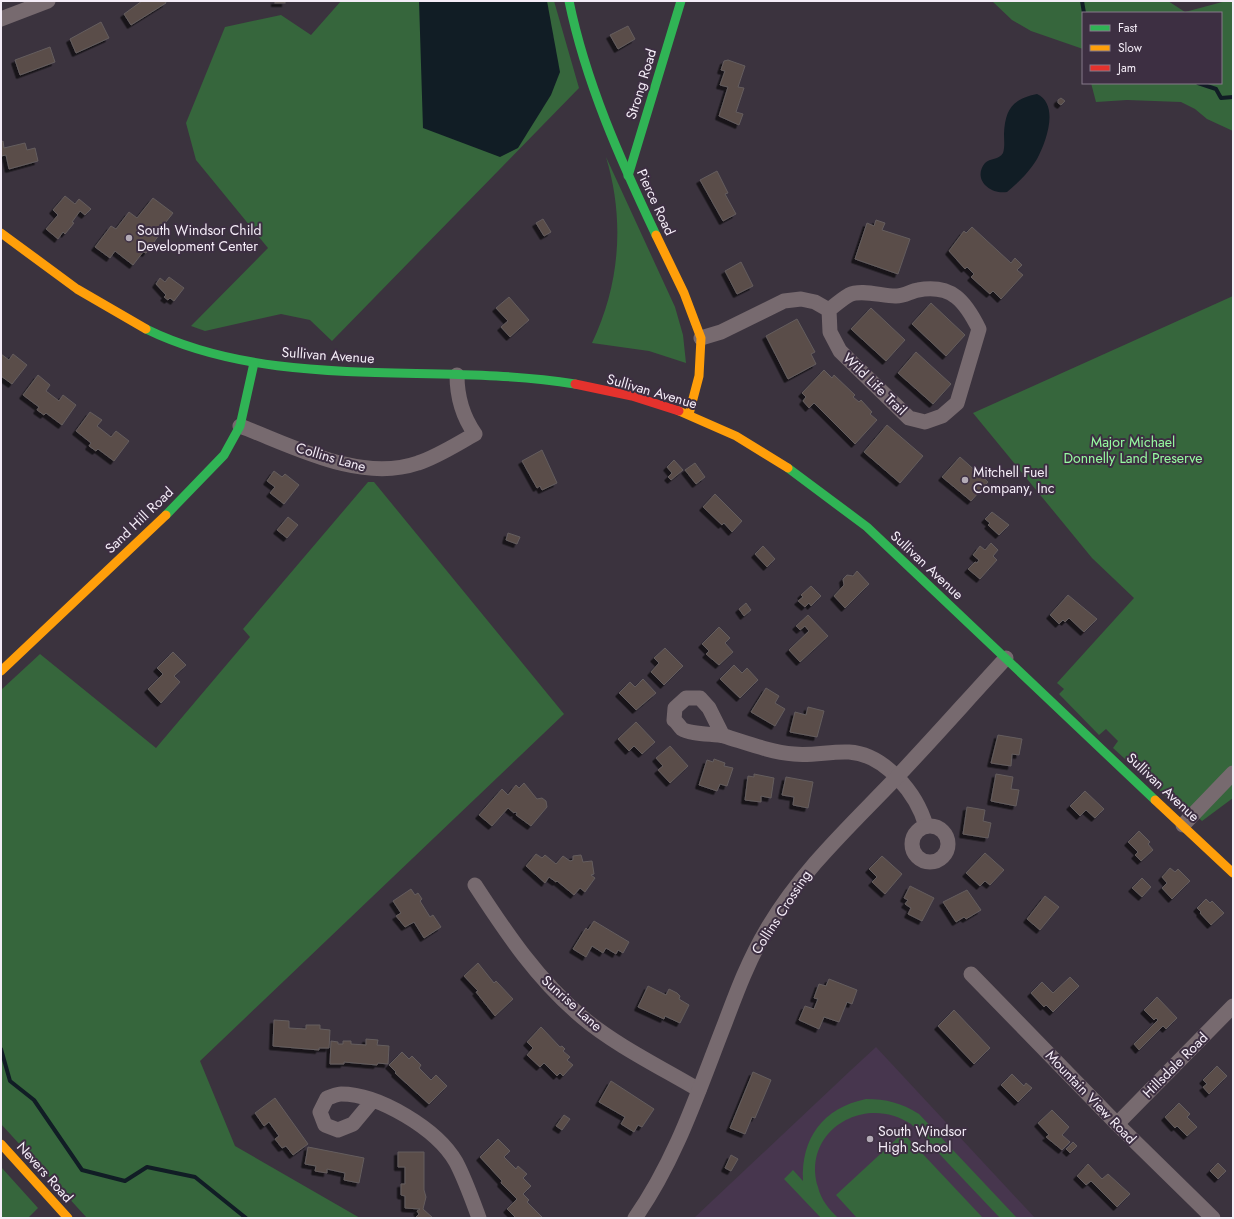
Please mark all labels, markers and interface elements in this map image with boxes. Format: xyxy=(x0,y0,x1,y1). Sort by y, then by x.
legend xyxy=(1082,12,1222,84)
text: Fast xyxy=(1118,19,1137,37)
text: Slow xyxy=(1118,39,1143,57)
street label: Strong Road xyxy=(621,46,661,122)
text: Jam xyxy=(1116,59,1136,77)
street label: Pierce Road xyxy=(632,165,680,239)
place label: South Windsor Child Development Center xyxy=(137,220,261,256)
marker: South Windsor Child Development Center xyxy=(124,233,134,243)
street label: Sullivan Avenue xyxy=(281,342,375,368)
street label: Wild Life Trail xyxy=(839,348,911,420)
street label: Sullivan Avenue xyxy=(604,369,700,413)
park label: Major Michael Donnelly Land Preserve xyxy=(1064,432,1202,468)
street label: Collins Lane xyxy=(294,437,368,477)
place label: Mitchell Fuel Company, Inc xyxy=(973,462,1054,498)
marker: Mitchell Fuel Company, Inc xyxy=(960,475,970,485)
street label: Sand Hill Road xyxy=(100,482,178,558)
street label: Sullivan Avenue xyxy=(886,526,968,604)
street label: Sullivan Avenue xyxy=(1122,748,1204,826)
street label: Collins Crossing xyxy=(746,866,816,958)
street label: Sunrise Lane xyxy=(537,970,607,1036)
street label: Hillsdale Road xyxy=(1138,1028,1212,1102)
street label: Mountain View Road xyxy=(1041,1046,1141,1148)
place label: South Windsor High School xyxy=(878,1121,967,1157)
marker: South Windsor High School xyxy=(865,1134,875,1144)
street label: Nevers Road xyxy=(12,1137,78,1207)

